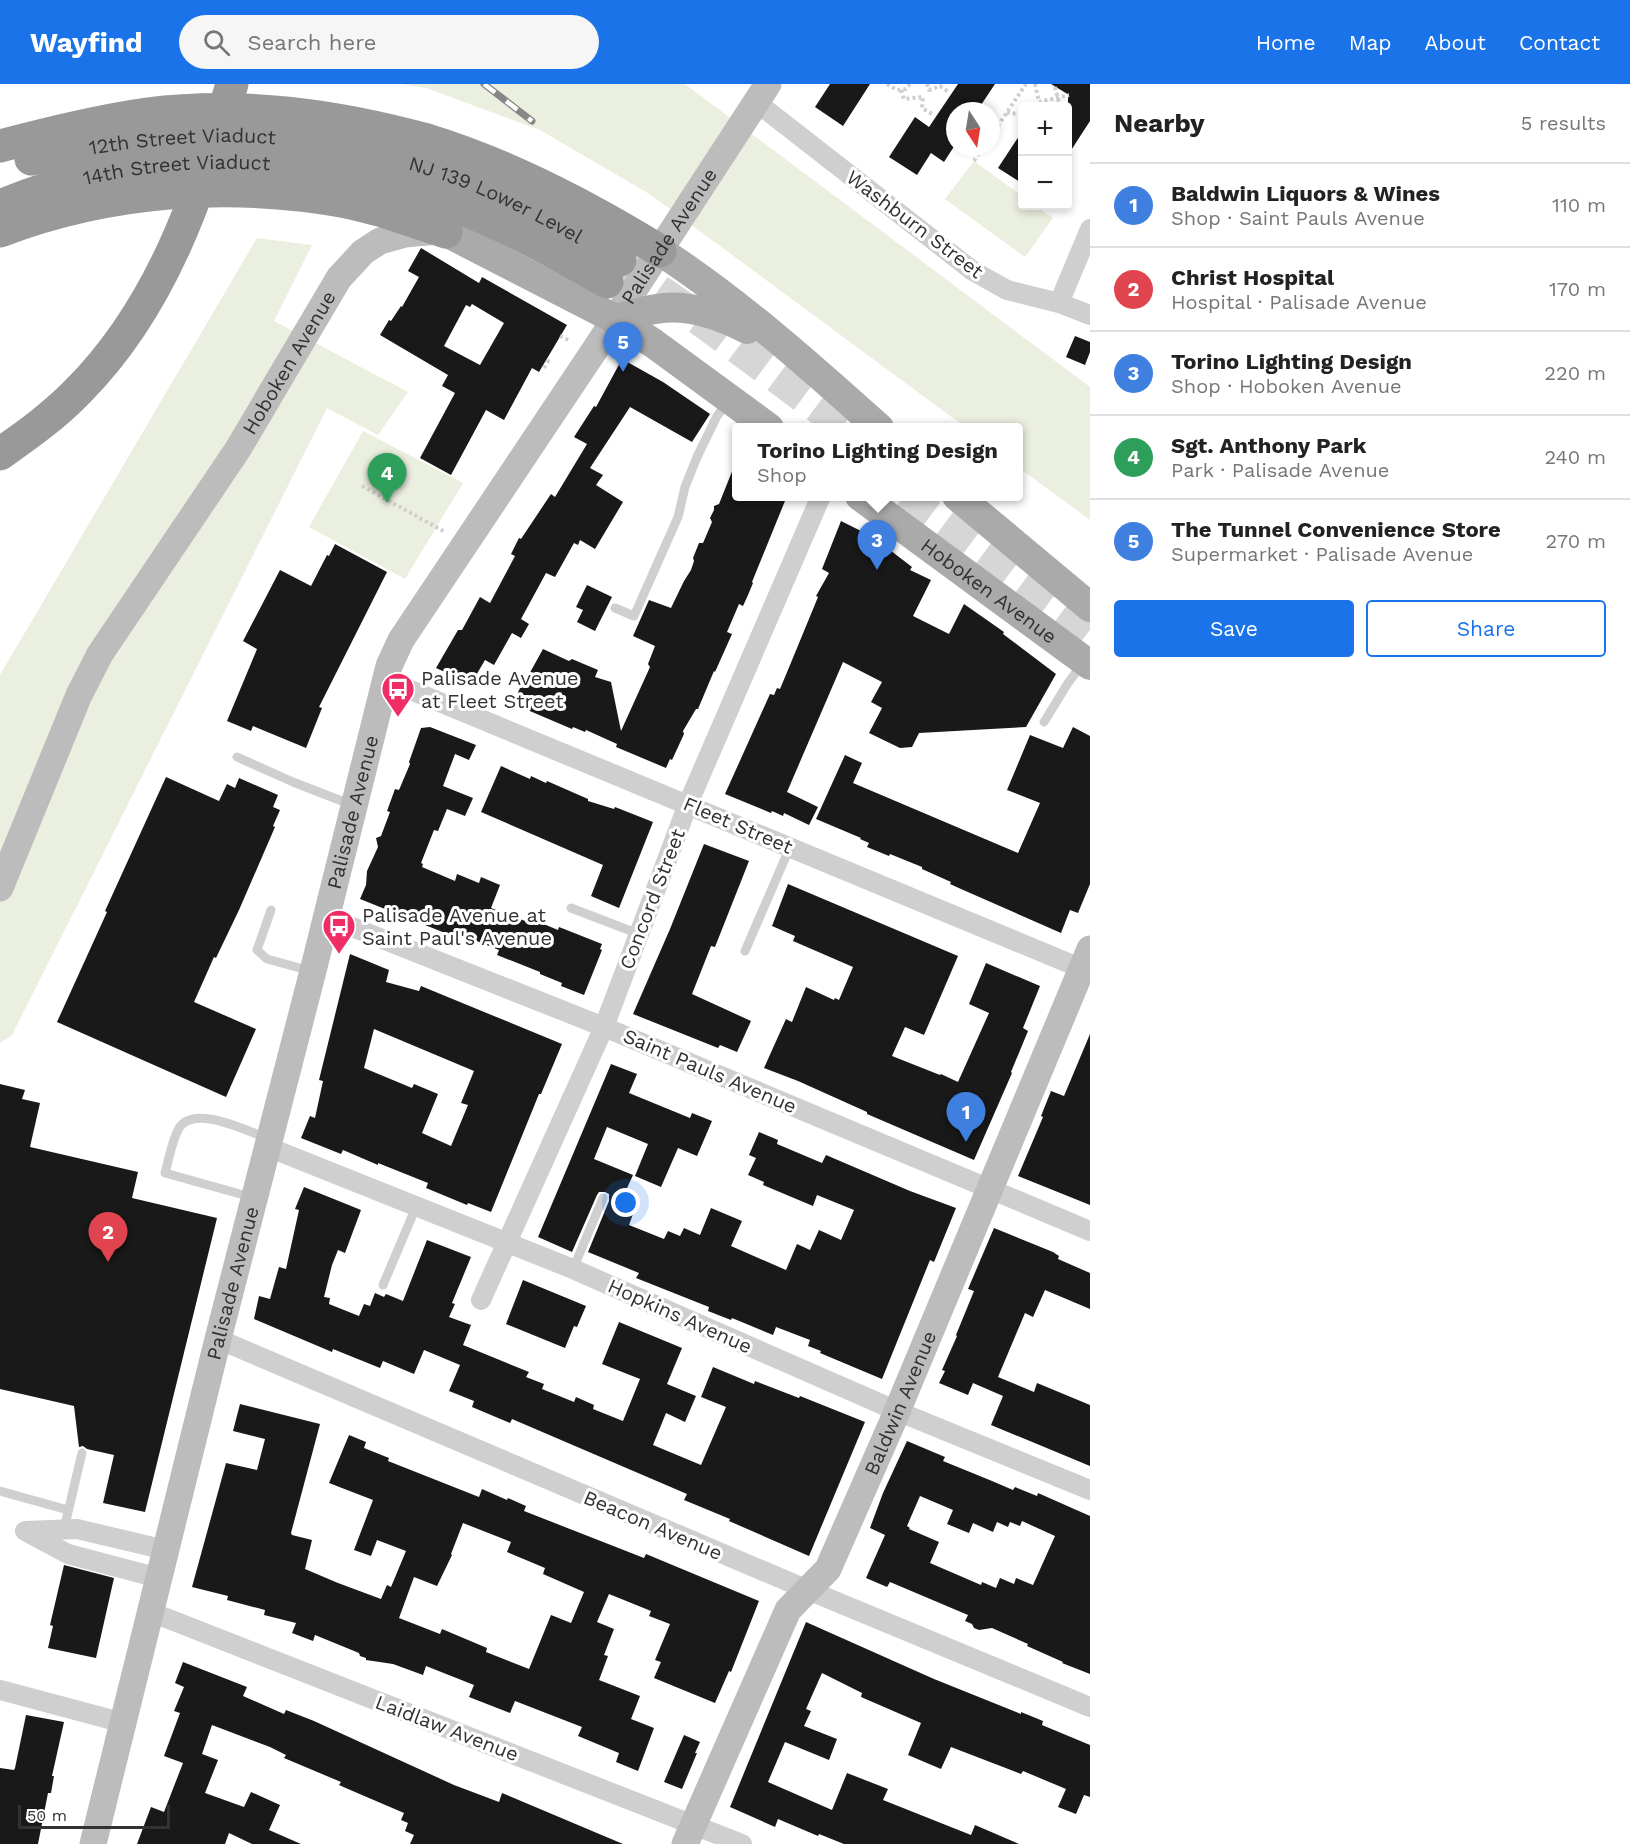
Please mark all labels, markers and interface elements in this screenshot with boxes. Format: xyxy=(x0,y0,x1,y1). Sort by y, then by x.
search box xyxy=(179,15,599,69)
text: Wayfind xyxy=(30,26,143,59)
icon: search xyxy=(200,26,233,59)
text: Search here xyxy=(248,30,377,55)
text: Home xyxy=(1256,30,1316,55)
text: Map xyxy=(1349,30,1392,55)
text: About xyxy=(1425,30,1486,55)
text: Contact xyxy=(1519,30,1600,55)
north arrow xyxy=(946,102,1000,156)
map controls xyxy=(1018,102,1072,210)
button: + xyxy=(1018,102,1072,156)
text: Nearby xyxy=(1114,108,1205,138)
text: 5 results xyxy=(1521,111,1606,135)
street label: 12th Street Viaduct xyxy=(87,123,277,160)
street label: 14th Street Viaduct xyxy=(81,150,272,190)
street label: NJ 139 Lower Level xyxy=(406,151,587,248)
button: − xyxy=(1018,156,1072,210)
street label: Palisade Avenue xyxy=(616,163,722,309)
street label: Washburn Street xyxy=(842,165,989,284)
text: Baldwin Liquors & Wines xyxy=(1171,181,1440,206)
text: 1 xyxy=(1129,193,1138,217)
text: 110 m xyxy=(1552,193,1606,217)
text: Shop · Saint Pauls Avenue xyxy=(1171,206,1425,230)
text: Christ Hospital xyxy=(1171,265,1334,290)
text: 2 xyxy=(1128,277,1139,301)
text: 170 m xyxy=(1549,277,1606,301)
street label: Hoboken Avenue xyxy=(237,286,341,439)
text: Hospital · Palisade Avenue xyxy=(1171,290,1427,314)
pin: 5 xyxy=(604,322,642,372)
text: Torino Lighting Design xyxy=(1171,349,1412,374)
text: 3 xyxy=(1128,361,1139,385)
text: 220 m xyxy=(1544,361,1606,385)
text: Shop · Hoboken Avenue xyxy=(1171,374,1402,398)
popup xyxy=(732,423,1023,501)
text: Sgt. Anthony Park xyxy=(1171,433,1367,458)
text: Torino Lighting Design xyxy=(757,438,998,463)
text: 4 xyxy=(1127,445,1140,469)
text: 240 m xyxy=(1544,445,1606,469)
pin: 4 xyxy=(368,454,406,503)
text: Park · Palisade Avenue xyxy=(1171,458,1389,482)
text: Shop xyxy=(757,463,807,487)
text: The Tunnel Convenience Store xyxy=(1171,517,1501,542)
pin: 3 xyxy=(858,520,896,570)
text: 5 xyxy=(1128,529,1139,553)
text: 270 m xyxy=(1546,529,1606,553)
street label: Hoboken Avenue xyxy=(916,533,1062,649)
text: Supermarket · Palisade Avenue xyxy=(1171,542,1473,566)
button: Save xyxy=(1114,600,1354,657)
button: Share xyxy=(1366,600,1606,657)
place label: Palisade Avenue at Fleet Street xyxy=(421,666,579,713)
bus stop icon: Palisade Avenue at Fleet Street xyxy=(380,671,416,718)
street label: Palisade Avenue xyxy=(322,733,383,892)
street label: Fleet Street xyxy=(680,791,797,859)
street label: Concord Street xyxy=(614,825,690,973)
place label: Palisade Avenue at Saint Paul's Avenue xyxy=(362,903,552,950)
bus stop icon: Palisade Avenue at Saint Paul's Avenue xyxy=(321,908,357,955)
street label: Saint Pauls Avenue xyxy=(620,1024,800,1118)
pin: 1 xyxy=(946,1092,986,1142)
your location xyxy=(611,1188,640,1217)
street label: Palisade Avenue xyxy=(201,1204,264,1362)
pin: 2 xyxy=(88,1212,128,1262)
street label: Hopkins Avenue xyxy=(604,1273,756,1359)
street label: Baldwin Avenue xyxy=(859,1327,941,1479)
street label: Beacon Avenue xyxy=(580,1485,726,1565)
street label: Laidlaw Avenue xyxy=(372,1690,522,1766)
scale bar xyxy=(18,1802,170,1830)
text: 50 m xyxy=(27,1806,67,1825)

